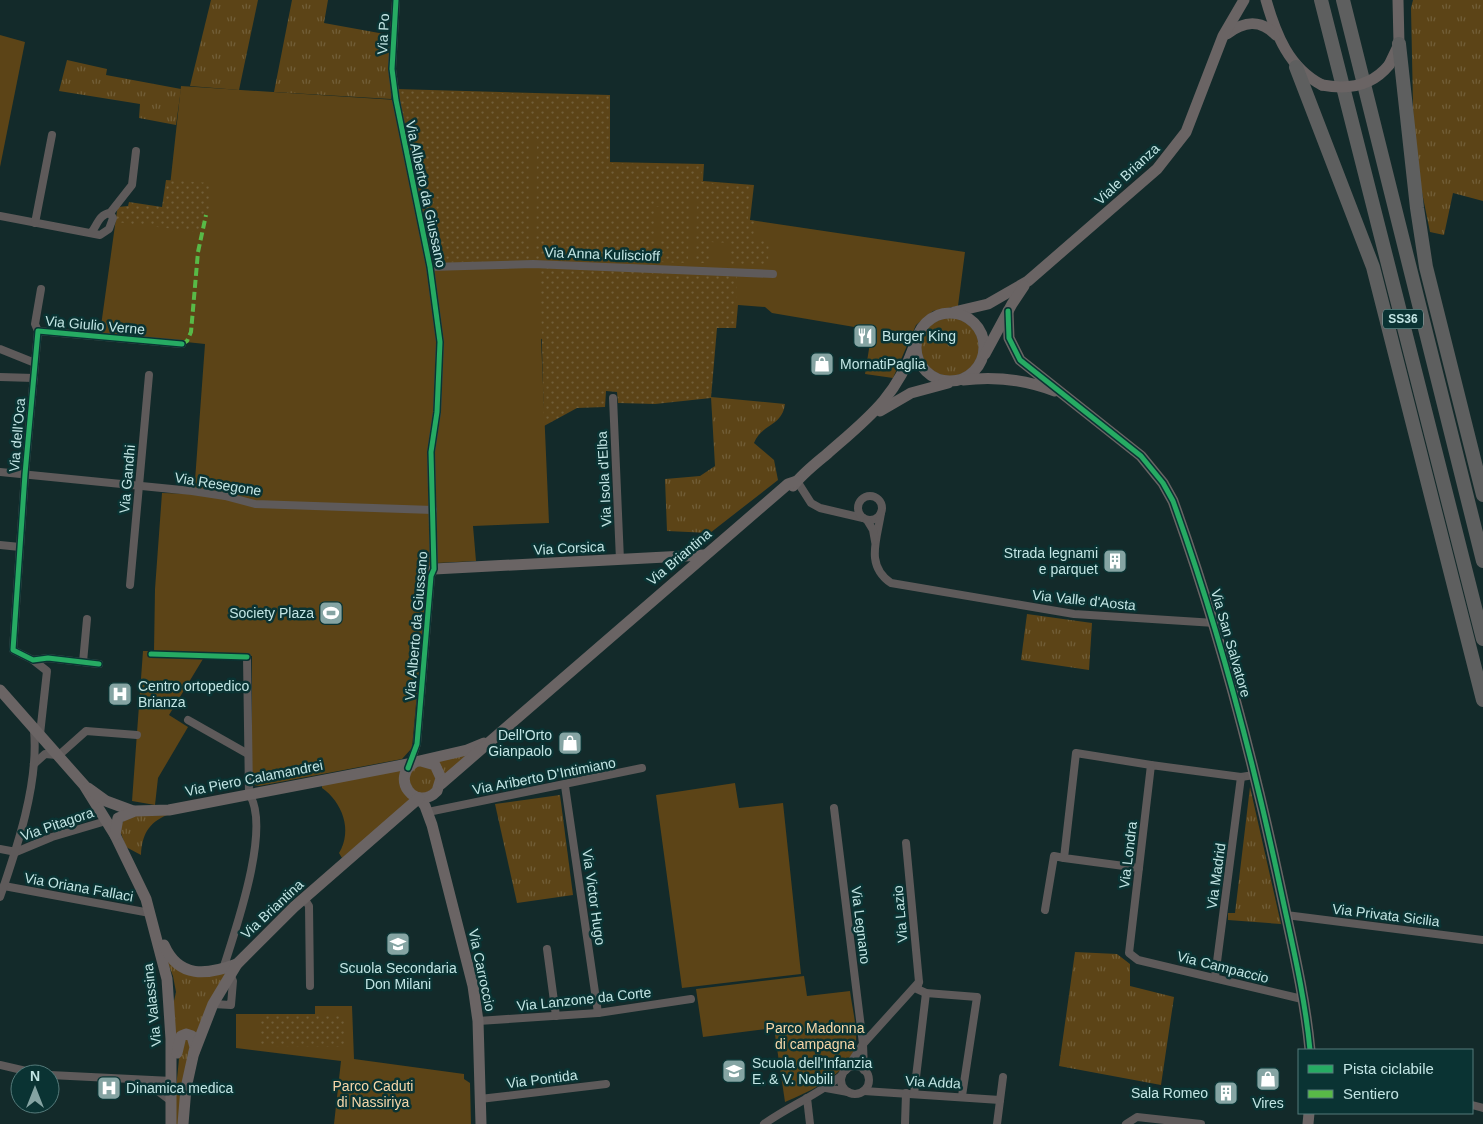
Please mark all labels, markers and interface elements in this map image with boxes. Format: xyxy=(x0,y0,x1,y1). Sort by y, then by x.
street label: Via Po xyxy=(374,13,392,55)
street label: Via Alberto da Giussano xyxy=(403,119,449,269)
street label: Viale Brianza xyxy=(1091,140,1163,208)
street label: Via Anna Kuliscioff xyxy=(544,244,660,264)
road number: SS36 xyxy=(1383,310,1423,328)
street label: Via Giulio Verne xyxy=(44,313,146,337)
restaurant icon: Burger King xyxy=(852,323,878,349)
place label: Burger King xyxy=(882,328,956,344)
shop icon: MornatiPaglia xyxy=(809,351,835,377)
place label: MornatiPaglia xyxy=(840,356,926,372)
street label: Via dell'Oca xyxy=(6,397,28,473)
street label: Via Isola d'Elba xyxy=(593,431,614,527)
street label: Via Gandhi xyxy=(116,444,138,514)
street label: Via Resegone xyxy=(173,469,263,499)
street label: Via Briantina xyxy=(644,525,715,589)
street label: Via Corsica xyxy=(533,538,605,558)
place label: Strada legnami e parquet xyxy=(1004,545,1098,577)
building icon: Strada legnami e parquet xyxy=(1102,548,1128,574)
street label: Via Alberto da Giussano xyxy=(401,550,431,701)
street label: Via Valle d'Aosta xyxy=(1031,587,1137,613)
street label: Via San Salvatore xyxy=(1208,587,1254,699)
sports icon: Society Plaza xyxy=(318,600,344,626)
place label: Society Plaza xyxy=(229,605,314,621)
place label: Centro ortopedico Brianza xyxy=(138,678,250,710)
hospital icon: Centro ortopedico Brianza xyxy=(107,681,133,707)
place label: Dell'Orto Gianpaolo xyxy=(488,727,552,759)
shop icon: Dell'Orto Gianpaolo xyxy=(557,730,583,756)
street label: Via Ariberto D'Intimiano xyxy=(471,754,617,798)
street label: Via Piero Calamandrei xyxy=(184,757,324,799)
street label: Via Pitagora xyxy=(18,804,96,844)
street label: Via Londra xyxy=(1116,820,1140,889)
street label: Via Madrid xyxy=(1203,842,1229,910)
street label: Via Victor Hugo xyxy=(579,848,609,946)
street label: Via Oriana Fallaci xyxy=(23,870,135,904)
street label: Via Briantina xyxy=(238,876,307,942)
street label: Via Legnano xyxy=(848,885,874,965)
street label: Via Lazio xyxy=(890,885,910,943)
street label: Via Privata Sicilia xyxy=(1331,900,1441,930)
street label: Via Carroccio xyxy=(465,927,499,1013)
school or university icon: Scuola Secondaria Don Milani xyxy=(385,931,411,957)
street label: Via Campaccio xyxy=(1176,948,1271,986)
place label: Scuola Secondaria Don Milani xyxy=(339,960,457,992)
street label: Via Valassina xyxy=(140,962,164,1047)
street label: Via Lanzone da Corte xyxy=(516,984,652,1014)
park label: Parco Madonna di campagna xyxy=(766,1020,865,1052)
legend xyxy=(1298,1049,1473,1114)
place label: Scuola dell'Infanzia E. & V. Nobili xyxy=(752,1055,872,1087)
school or university icon: Scuola dell'Infanzia E. & V. Nobili xyxy=(721,1058,747,1084)
text: Pista ciclabile xyxy=(1343,1060,1434,1077)
north arrow xyxy=(10,1064,60,1114)
shop icon: Vires xyxy=(1255,1066,1281,1092)
street label: Via Pontida xyxy=(506,1067,579,1091)
text: N xyxy=(30,1068,40,1084)
street label: Via Adda xyxy=(905,1073,961,1091)
hospital icon: Dinamica medica xyxy=(96,1075,122,1101)
park label: Parco Caduti di Nassiriya xyxy=(333,1078,413,1110)
place label: Dinamica medica xyxy=(126,1080,234,1096)
building icon: Sala Romeo xyxy=(1213,1080,1239,1106)
place label: Sala Romeo xyxy=(1131,1085,1208,1101)
text: Sentiero xyxy=(1343,1085,1399,1102)
place label: Vires xyxy=(1252,1095,1284,1111)

